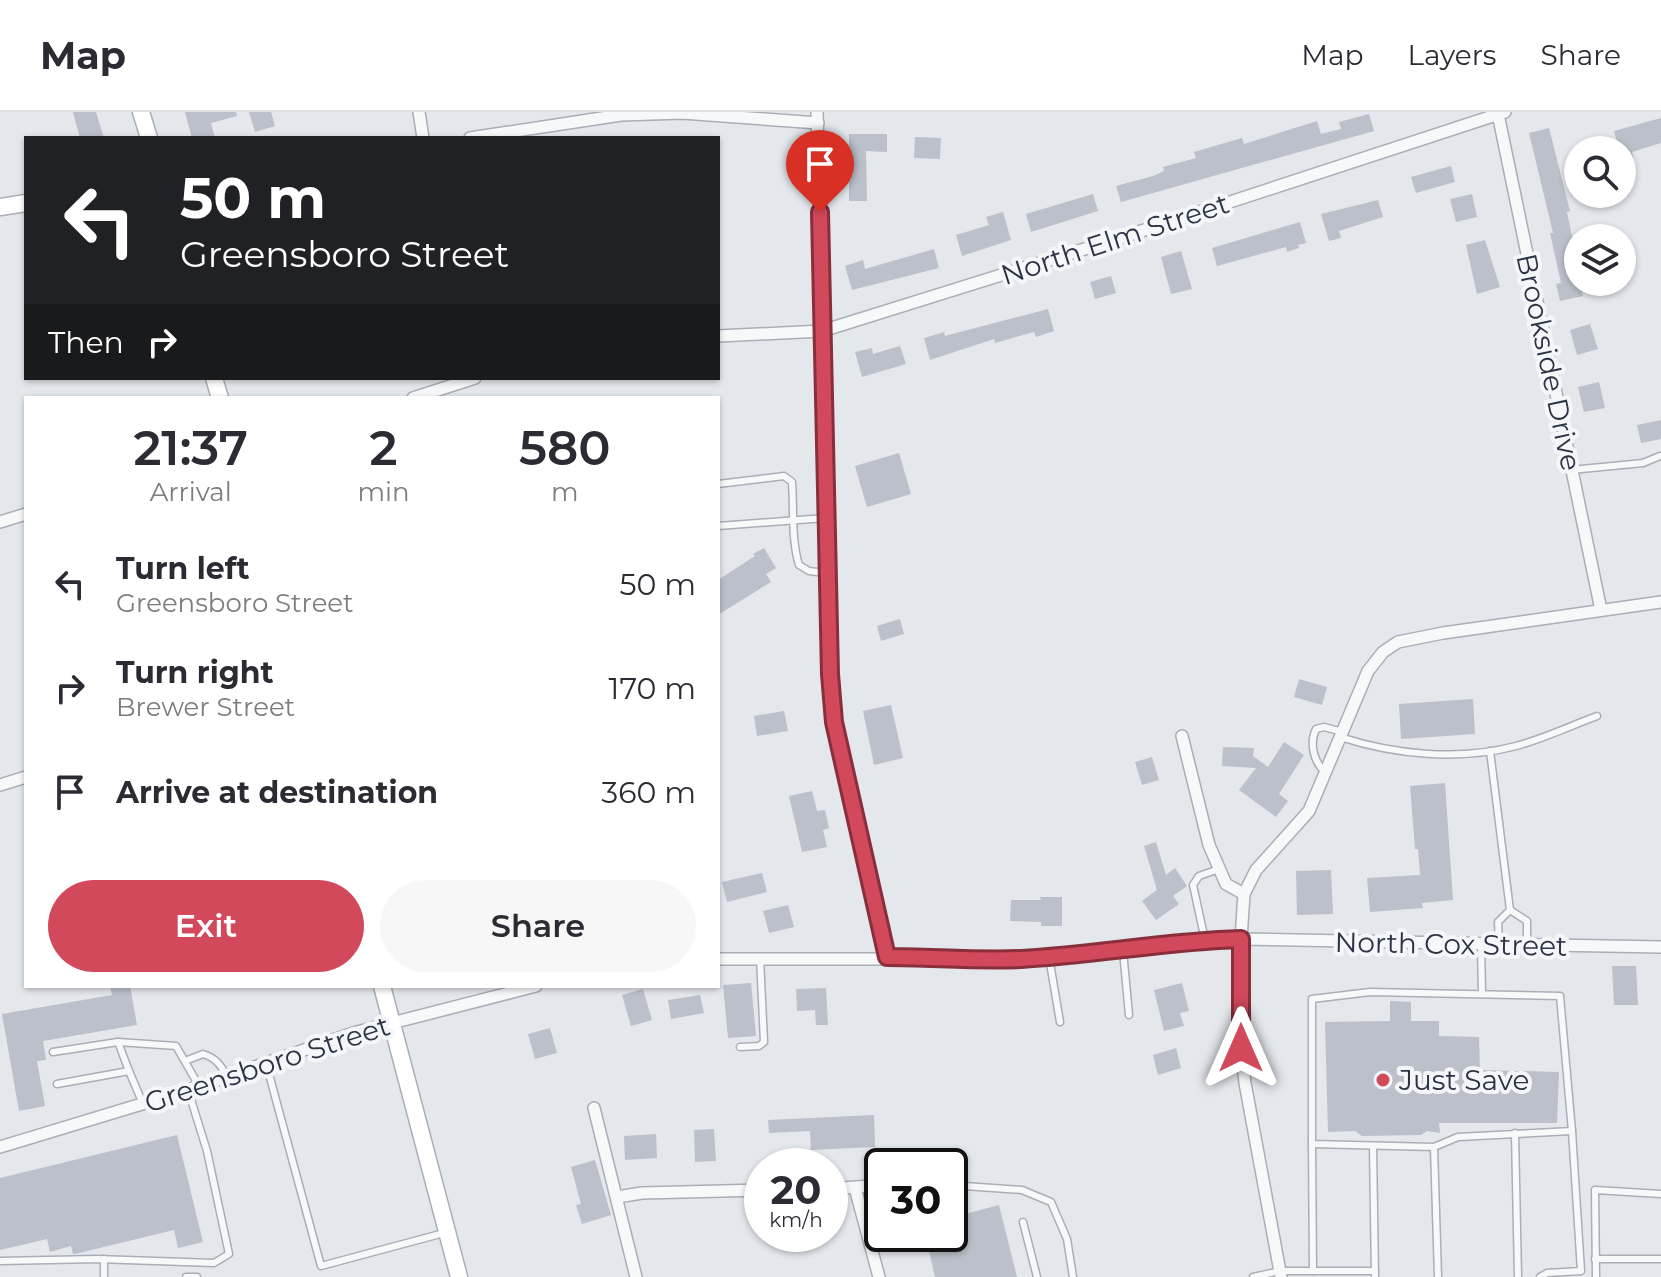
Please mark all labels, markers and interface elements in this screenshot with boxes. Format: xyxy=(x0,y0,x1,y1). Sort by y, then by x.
text: Map xyxy=(40,32,126,79)
text: Map xyxy=(1301,38,1364,72)
text: Layers xyxy=(1408,38,1497,72)
text: Share xyxy=(1541,38,1621,72)
pin xyxy=(786,130,854,212)
map controls xyxy=(1564,136,1636,296)
button: search xyxy=(1564,136,1636,208)
icon: arrive xyxy=(798,142,842,186)
text: 50 m xyxy=(180,164,326,232)
icon: left xyxy=(48,168,152,272)
street label: North Elm Street xyxy=(997,186,1233,292)
button: layers xyxy=(1564,224,1636,296)
text: Greensboro Street xyxy=(180,232,509,276)
street label: Brookside Drive xyxy=(1509,250,1589,474)
icon: right xyxy=(140,320,184,364)
text: Then xyxy=(48,324,124,361)
text: 21:37 xyxy=(133,419,248,477)
text: 2 xyxy=(370,419,397,477)
text: 580 xyxy=(519,419,611,477)
text: Arrival xyxy=(150,476,232,508)
text: min xyxy=(357,476,410,508)
text: m xyxy=(551,476,579,508)
text: Turn left xyxy=(116,550,249,587)
icon: left xyxy=(48,562,92,606)
text: 50 m xyxy=(619,566,696,603)
text: Greensboro Street xyxy=(116,587,354,619)
text: Turn right xyxy=(116,654,273,691)
icon: right xyxy=(48,666,92,710)
text: 170 m xyxy=(609,670,696,707)
text: Brewer Street xyxy=(116,691,295,723)
icon: arrive xyxy=(48,770,92,814)
text: Arrive at destination xyxy=(116,774,438,811)
text: 360 m xyxy=(601,774,696,811)
button: Exit xyxy=(48,880,364,972)
button: Share xyxy=(380,880,696,972)
street label: North Cox Street xyxy=(1334,925,1568,963)
position arrow xyxy=(1199,1006,1283,1090)
street label: Greensboro Street xyxy=(140,1008,394,1120)
place label: Just Save xyxy=(1398,1063,1529,1097)
marker: Just Save xyxy=(1374,1071,1392,1089)
speed limit sign: 30 xyxy=(864,1148,968,1252)
text: 20 xyxy=(771,1165,821,1214)
text: km/h xyxy=(769,1208,823,1232)

